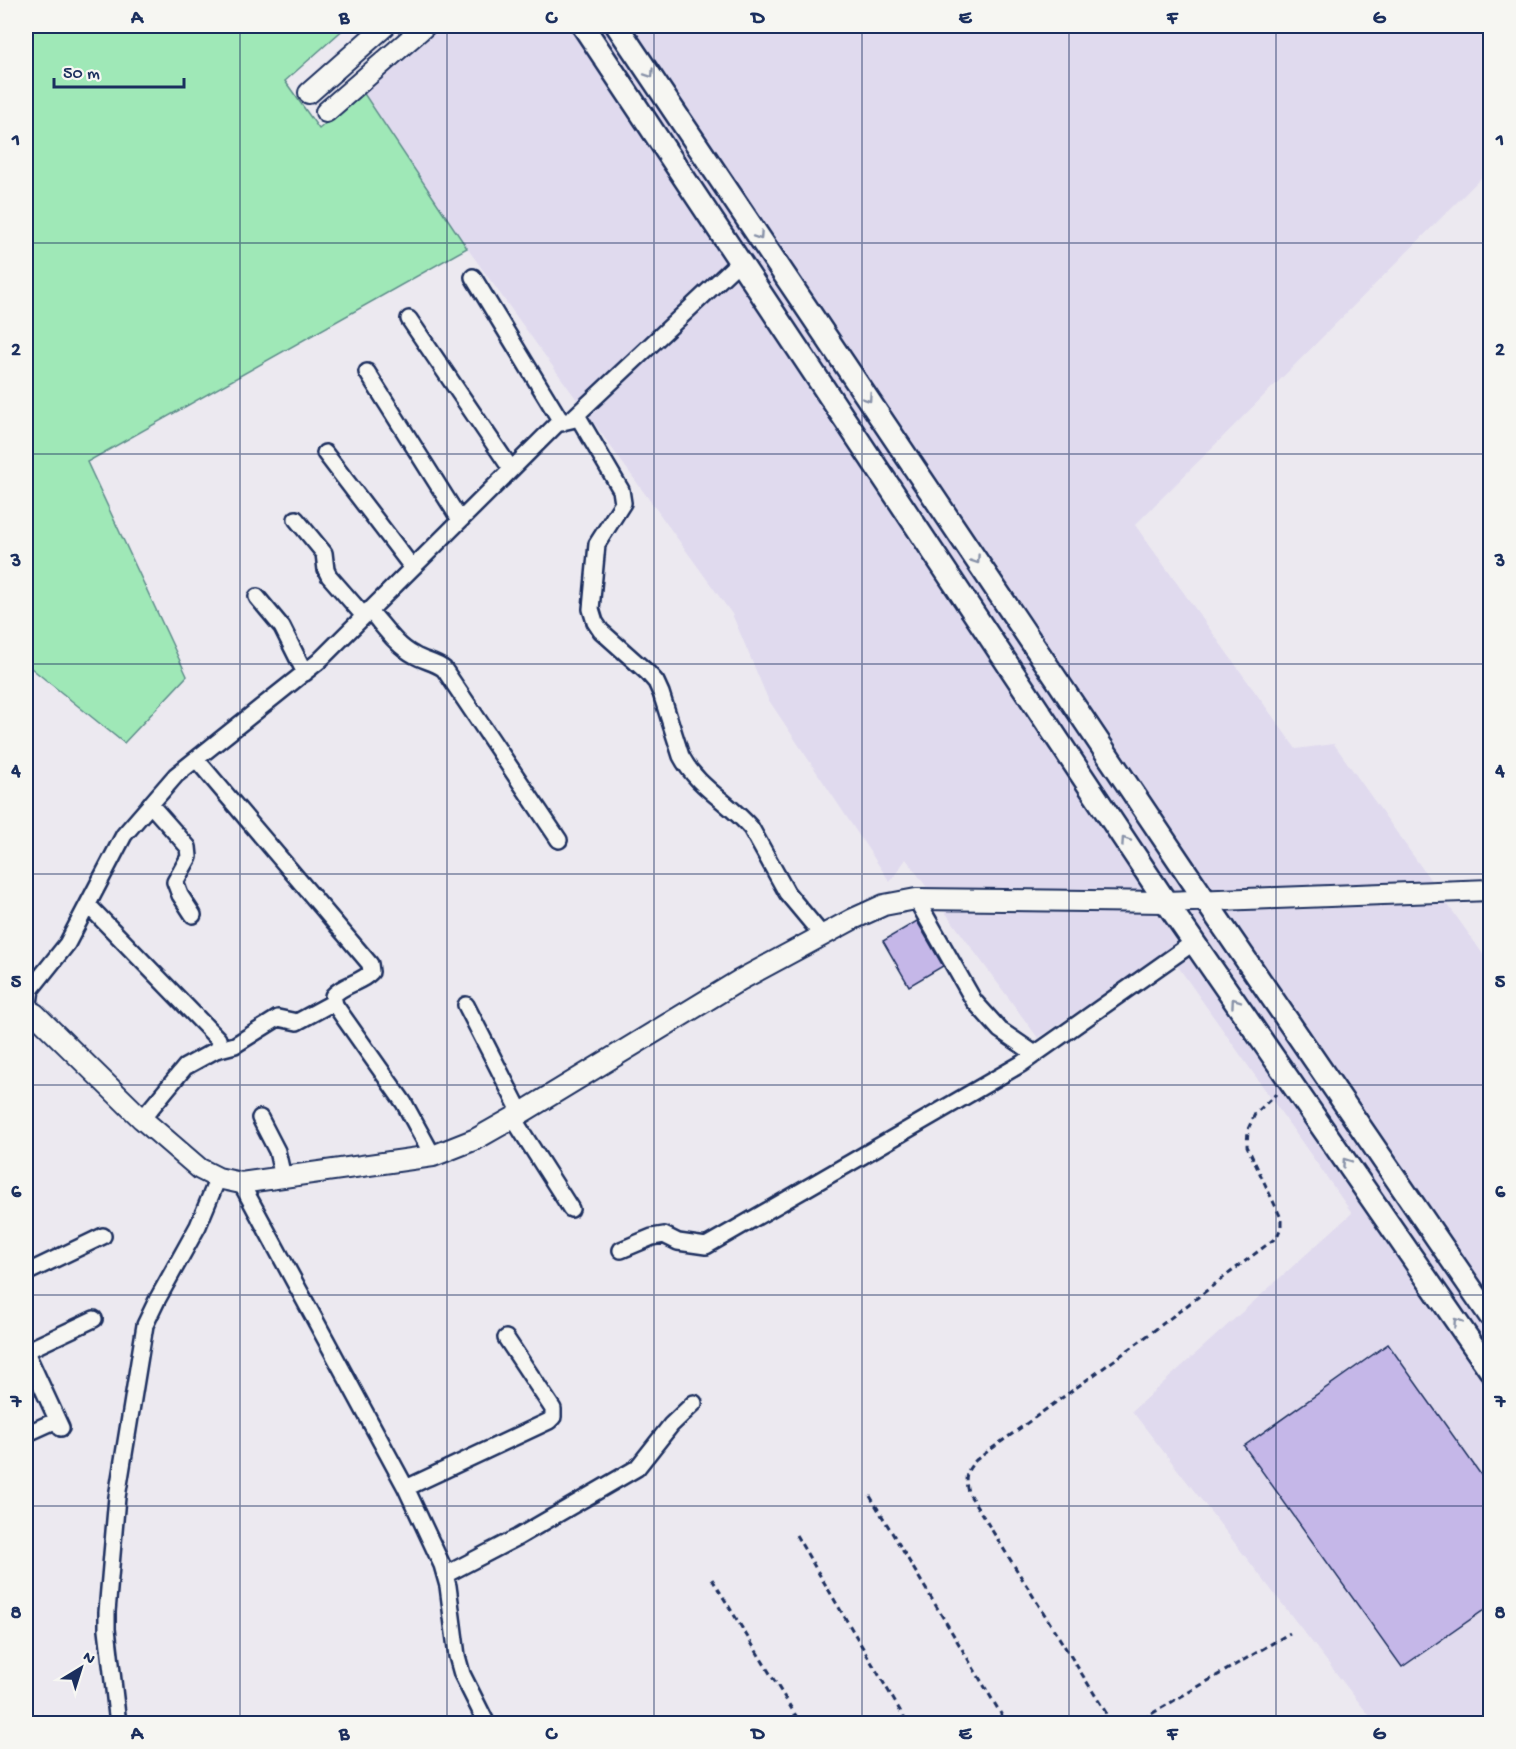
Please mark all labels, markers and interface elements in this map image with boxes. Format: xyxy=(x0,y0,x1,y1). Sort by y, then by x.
text: A xyxy=(130,8,145,31)
text: B xyxy=(338,8,350,31)
text: C xyxy=(545,8,559,31)
text: D xyxy=(749,8,765,31)
text: E xyxy=(959,8,973,31)
text: F xyxy=(1166,8,1179,31)
text: G xyxy=(1373,8,1387,31)
scale bar xyxy=(54,51,184,89)
text: 50 m xyxy=(63,64,100,85)
one-way arrow xyxy=(643,67,654,78)
text: 1 xyxy=(11,130,20,153)
text: 1 xyxy=(1495,130,1504,153)
one-way arrow xyxy=(752,229,763,240)
text: 2 xyxy=(11,340,21,363)
text: 2 xyxy=(1495,340,1505,363)
one-way arrow xyxy=(860,391,871,402)
text: 3 xyxy=(10,551,21,574)
text: 3 xyxy=(1494,551,1505,574)
one-way arrow xyxy=(969,553,980,564)
text: 4 xyxy=(10,761,21,784)
text: 4 xyxy=(1494,761,1505,784)
one-way arrow xyxy=(1121,837,1132,848)
text: 5 xyxy=(11,972,22,995)
text: 5 xyxy=(1495,972,1506,995)
one-way arrow xyxy=(1231,997,1242,1008)
one-way arrow xyxy=(1342,1158,1353,1169)
text: 6 xyxy=(11,1182,22,1205)
text: 6 xyxy=(1495,1182,1506,1205)
one-way arrow xyxy=(1453,1318,1464,1329)
text: 7 xyxy=(10,1392,23,1415)
text: 7 xyxy=(1494,1392,1507,1415)
text: 8 xyxy=(11,1603,22,1626)
text: 8 xyxy=(1495,1603,1506,1626)
north arrow xyxy=(51,1638,111,1698)
text: N xyxy=(78,1648,98,1670)
text: A xyxy=(130,1724,145,1747)
text: B xyxy=(338,1724,350,1747)
text: C xyxy=(545,1724,559,1747)
text: D xyxy=(749,1724,765,1747)
text: E xyxy=(959,1724,973,1747)
text: F xyxy=(1166,1724,1179,1747)
text: G xyxy=(1373,1724,1387,1747)

